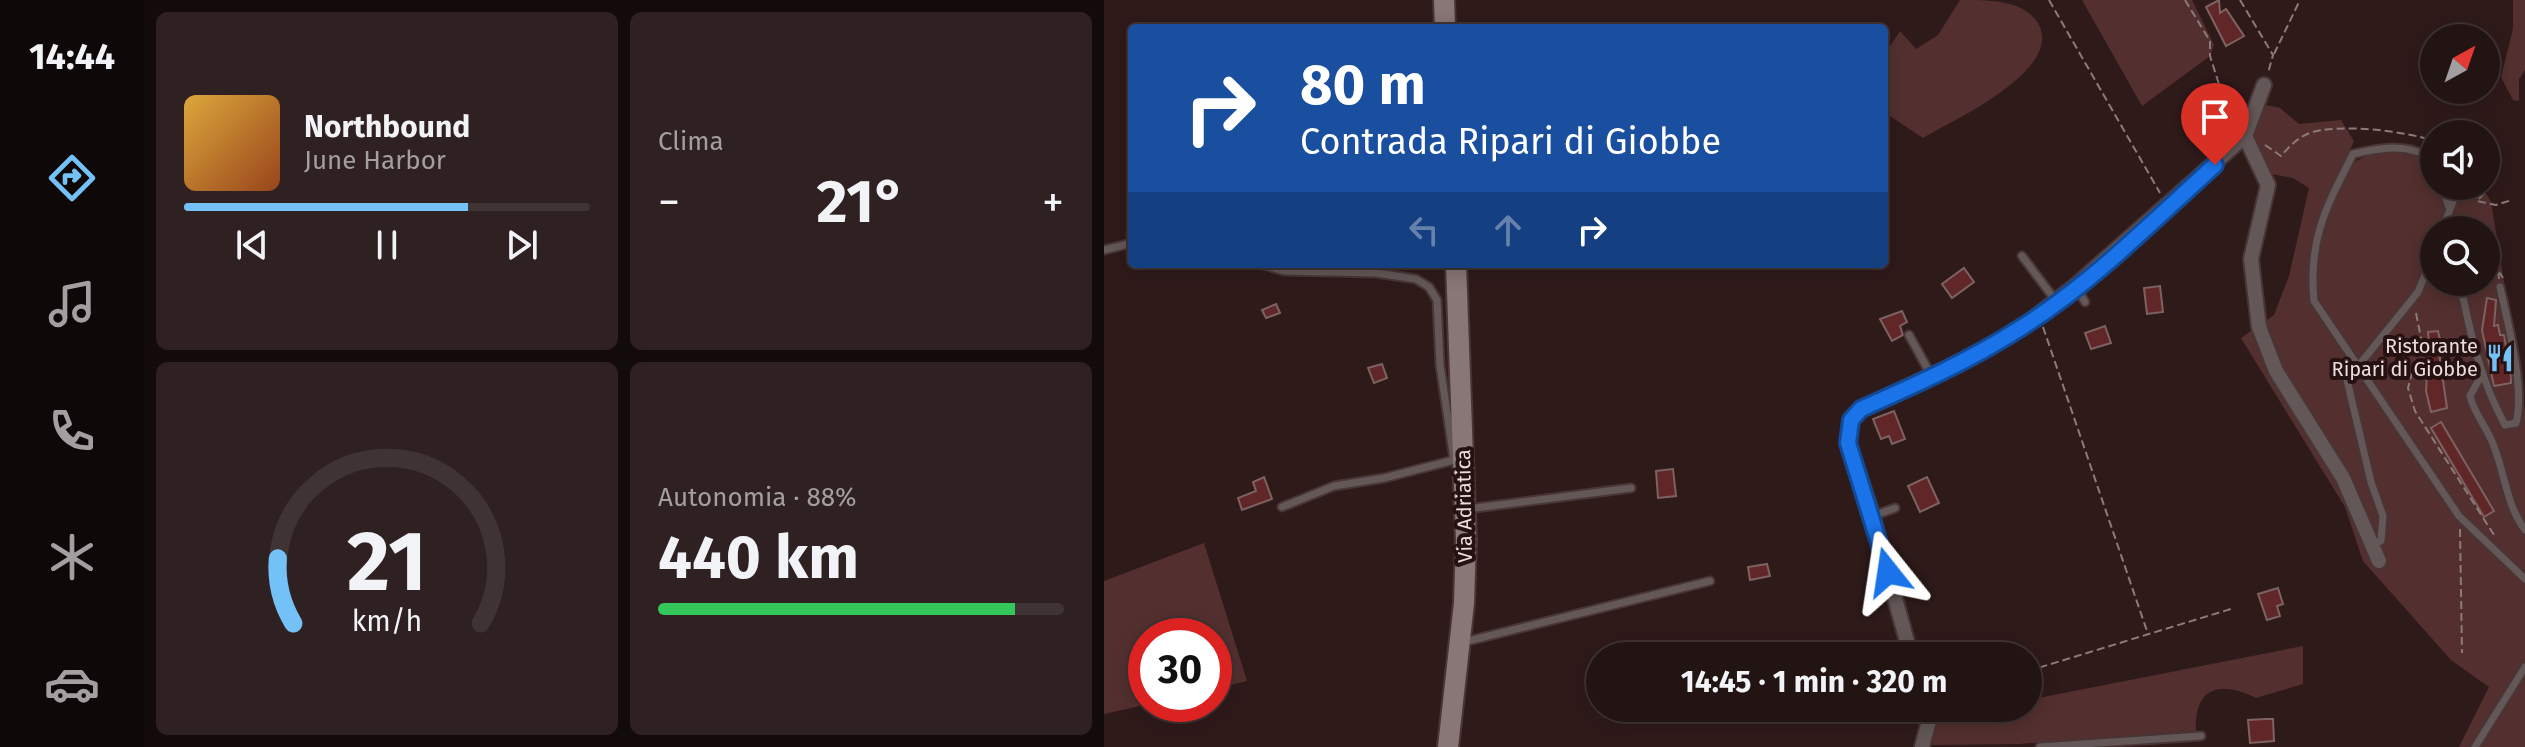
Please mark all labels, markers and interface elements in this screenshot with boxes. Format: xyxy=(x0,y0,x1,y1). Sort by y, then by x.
north arrow xyxy=(2420,24,2500,104)
map controls xyxy=(2420,24,2500,296)
text: 14:44 xyxy=(29,35,115,79)
text: 80 m xyxy=(1300,52,1426,119)
icon: right xyxy=(1168,56,1272,160)
pin xyxy=(2181,83,2249,165)
icon: arrive xyxy=(2193,95,2237,139)
text: Northbound xyxy=(304,109,470,145)
text: Contrada Ripari di Giobbe xyxy=(1300,120,1721,164)
button: sound xyxy=(2420,120,2500,200)
text: Clima xyxy=(658,126,724,157)
text: June Harbor xyxy=(304,145,446,176)
icon: directions xyxy=(44,150,100,206)
text: 21° xyxy=(817,166,905,238)
text: − xyxy=(658,176,680,229)
text: + xyxy=(1042,176,1064,229)
icon: left xyxy=(1402,208,1446,252)
icon: ahead xyxy=(1486,208,1530,252)
icon: right xyxy=(1570,208,1614,252)
button: search xyxy=(2420,216,2500,296)
icon: previous xyxy=(230,223,274,267)
icon: pause xyxy=(365,223,409,267)
icon: next xyxy=(500,223,544,267)
icon: music xyxy=(44,276,100,332)
place label: Ristorante Ripari di Giobbe xyxy=(2332,334,2478,381)
restaurant icon: Ristorante Ripari di Giobbe xyxy=(2485,343,2515,373)
icon: phone xyxy=(44,403,100,459)
street label: Via Adriatica xyxy=(1451,449,1477,563)
text: Autonomia · 88% xyxy=(658,482,857,513)
text: 21 xyxy=(347,512,427,612)
text: 440 km xyxy=(658,522,859,594)
icon: climate xyxy=(44,529,100,585)
position arrow xyxy=(1846,530,1930,614)
text: km/h xyxy=(352,604,422,639)
speed limit sign: 30 xyxy=(1128,618,1232,722)
icon: car xyxy=(44,656,100,712)
text: 14:45 · 1 min · 320 m xyxy=(1681,664,1947,700)

